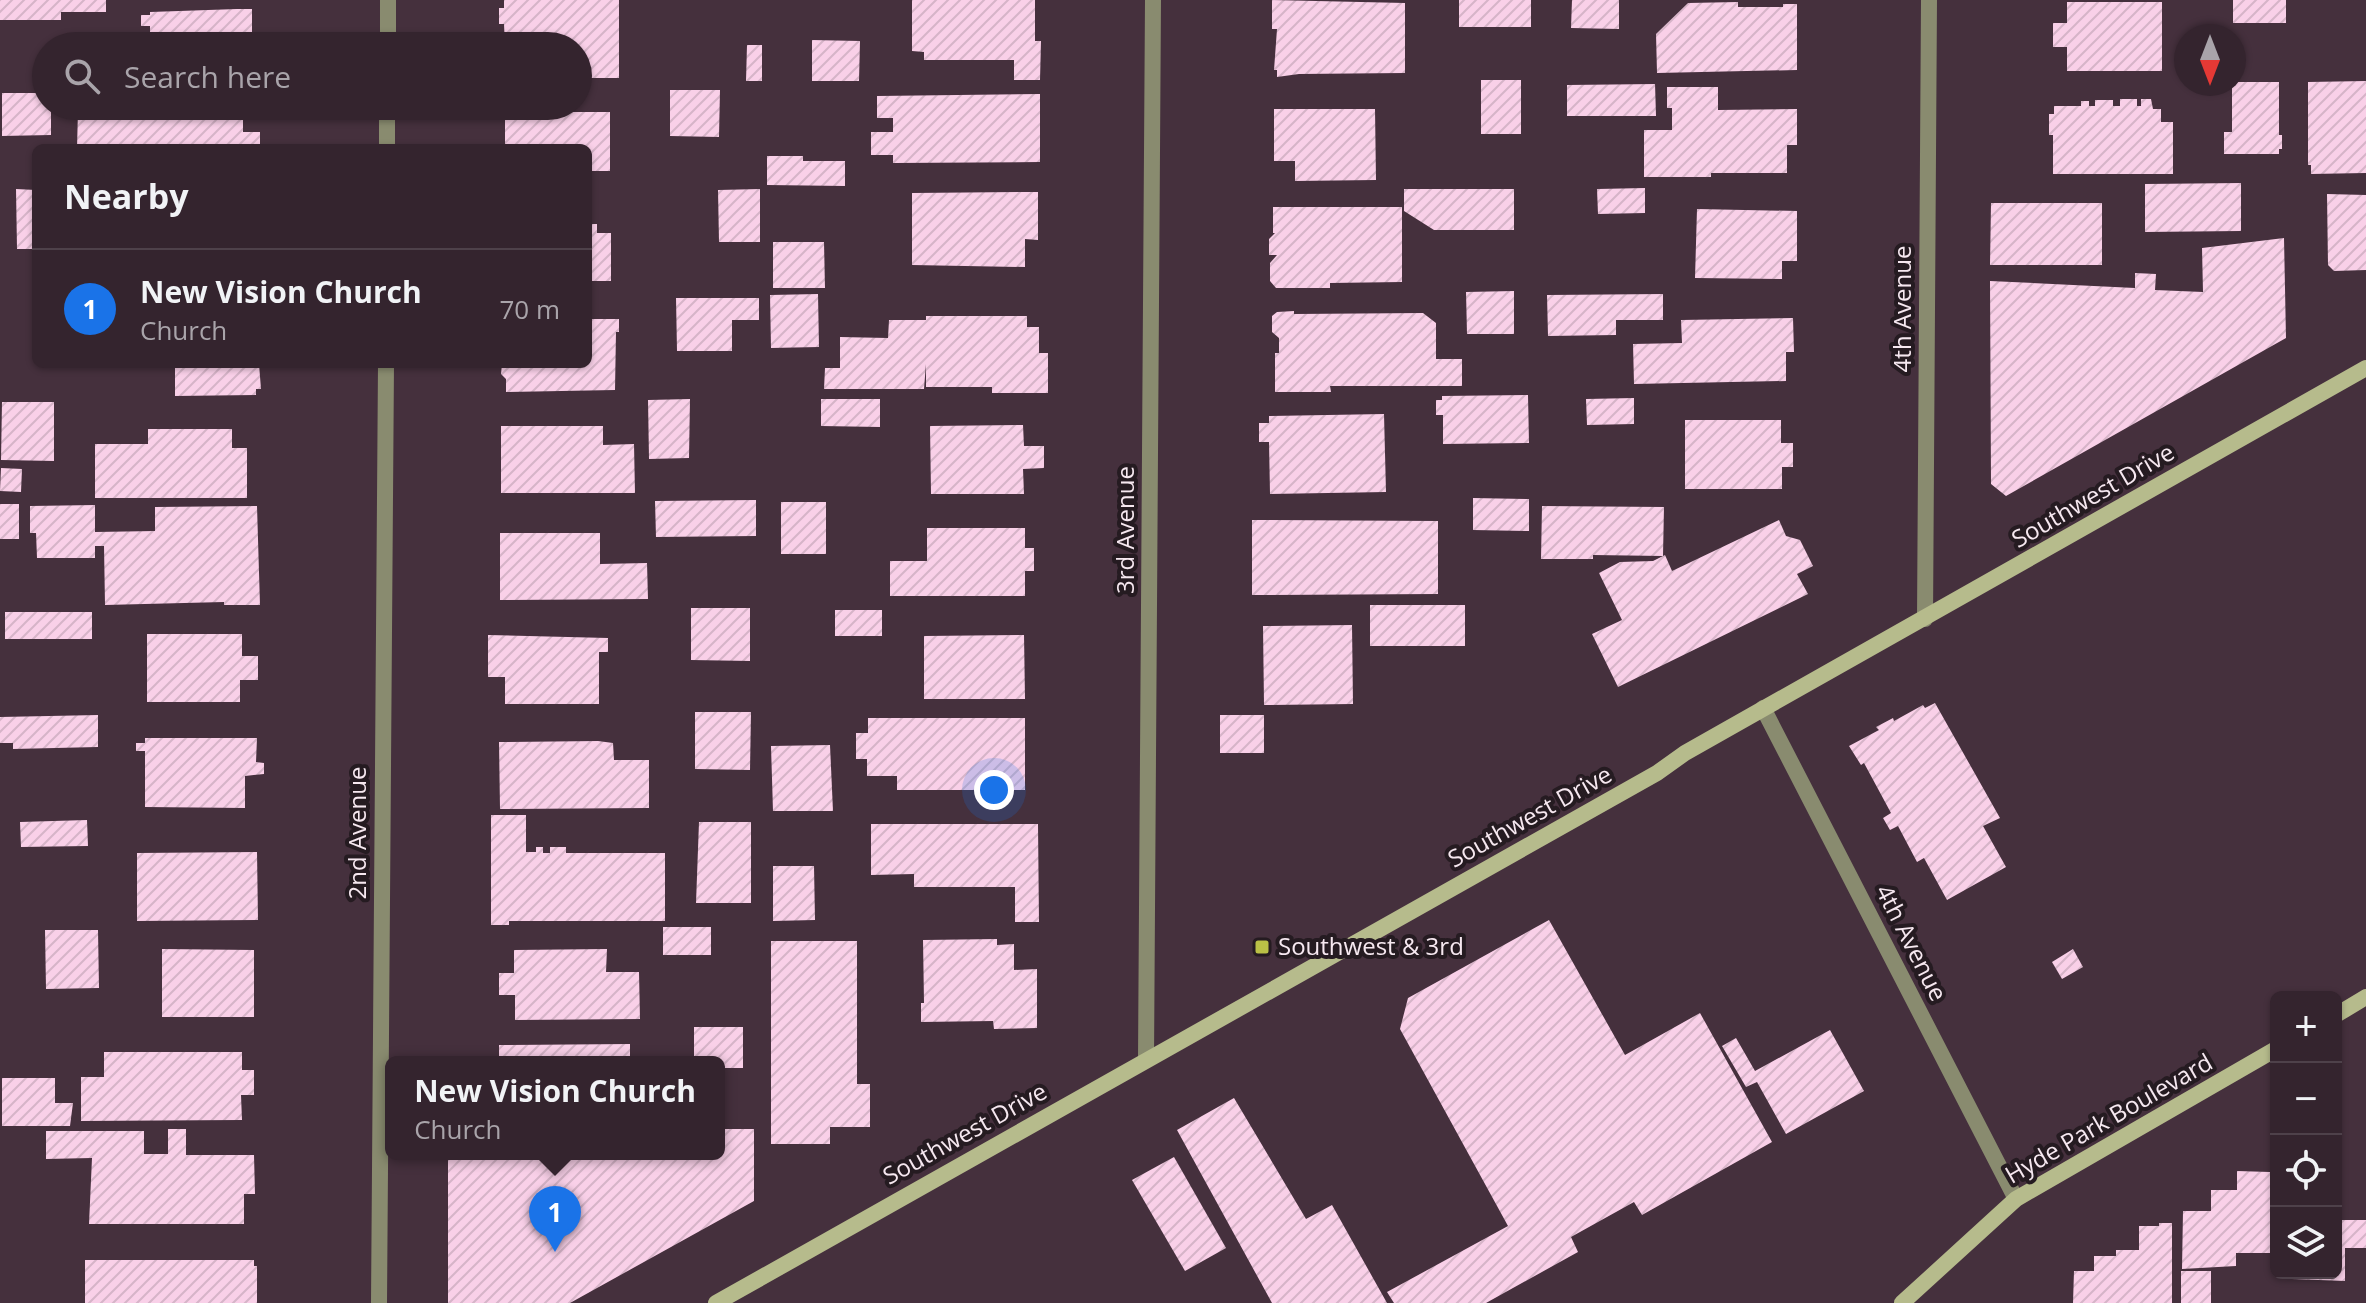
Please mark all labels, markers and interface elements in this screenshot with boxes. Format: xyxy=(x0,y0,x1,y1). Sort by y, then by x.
north arrow xyxy=(2174,24,2246,96)
search box xyxy=(32,32,592,120)
icon: search xyxy=(60,54,104,98)
text: Search here xyxy=(124,56,291,97)
text: Nearby xyxy=(64,173,189,219)
street label: 4th Avenue xyxy=(1885,246,1918,372)
text: New Vision Church xyxy=(140,271,422,312)
text: 1 xyxy=(83,291,97,327)
text: 70 m xyxy=(499,291,560,327)
text: Church xyxy=(140,312,227,348)
street label: Southwest Drive xyxy=(2005,435,2180,555)
street label: 3rd Avenue xyxy=(1108,466,1141,594)
street label: Southwest Drive xyxy=(1441,757,1617,874)
street label: 2nd Avenue xyxy=(340,767,373,899)
your location xyxy=(974,770,1014,810)
street label: 4th Avenue xyxy=(1869,878,1956,1006)
place label: Southwest & 3rd xyxy=(1278,929,1464,962)
marker: Southwest & 3rd xyxy=(1253,938,1271,956)
map controls xyxy=(2270,991,2342,1279)
button: + xyxy=(2270,991,2342,1063)
street label: Hyde Park Boulevard xyxy=(1998,1045,2218,1191)
popup xyxy=(385,1056,725,1160)
button: − xyxy=(2270,1063,2342,1135)
text: New Vision Church xyxy=(414,1070,696,1111)
street label: Southwest Drive xyxy=(876,1074,1052,1191)
text: Church xyxy=(414,1111,501,1147)
button: locate xyxy=(2270,1135,2342,1207)
pin: 1 xyxy=(529,1186,581,1252)
button: layers xyxy=(2270,1207,2342,1279)

